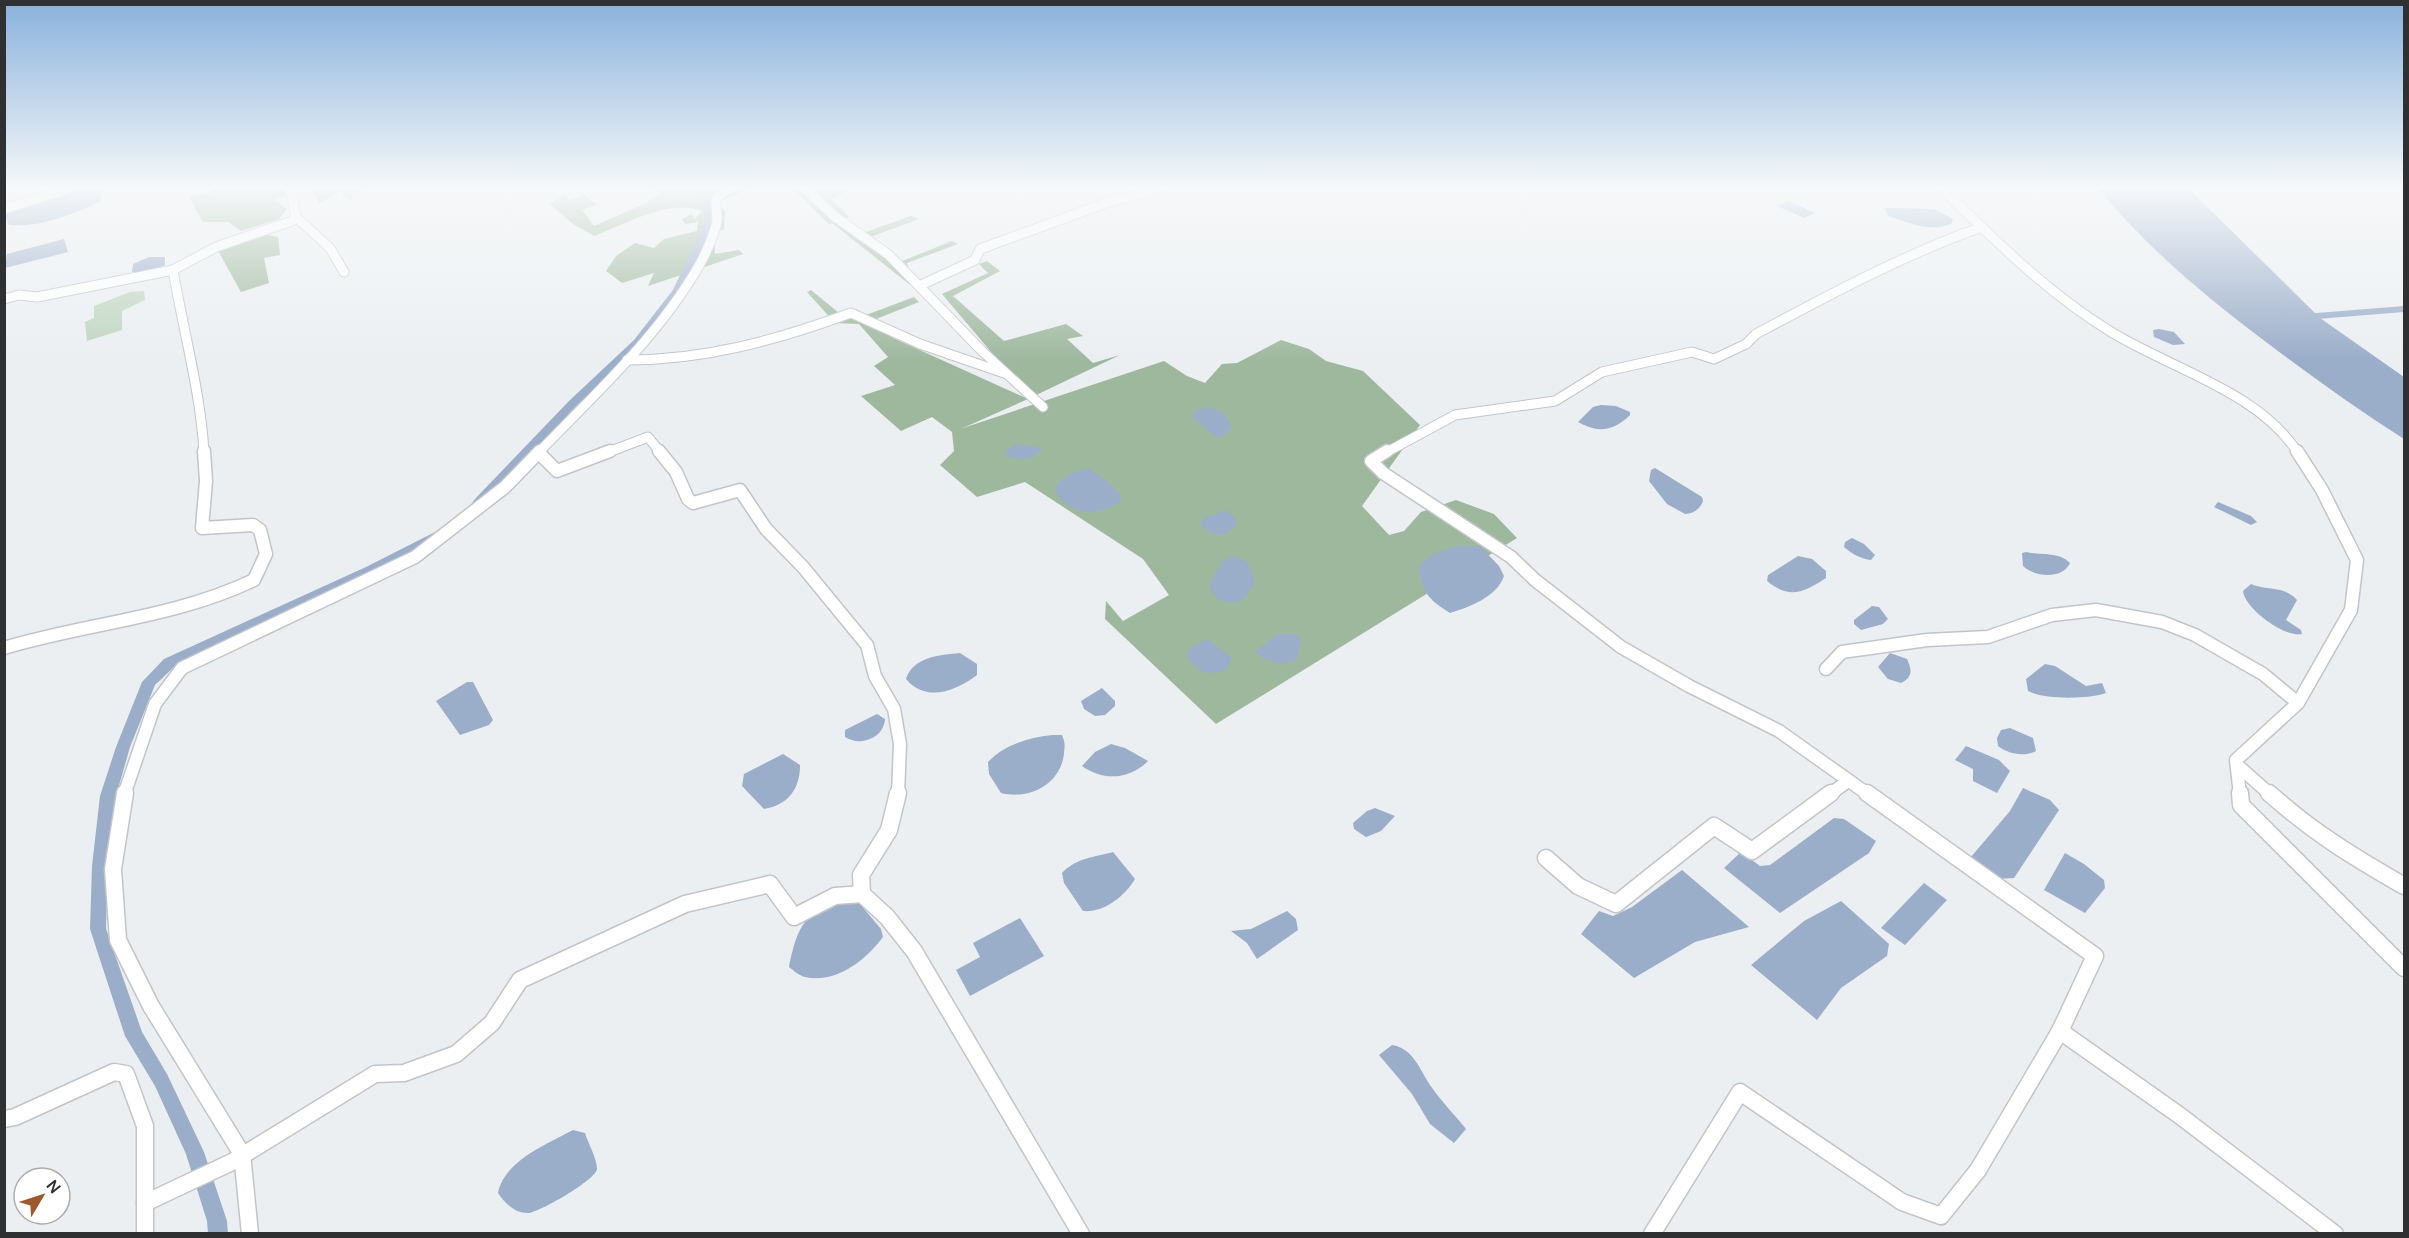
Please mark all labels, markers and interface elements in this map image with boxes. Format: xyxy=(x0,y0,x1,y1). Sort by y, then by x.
north arrow xyxy=(12,1166,72,1226)
text: N xyxy=(41,1175,66,1198)

